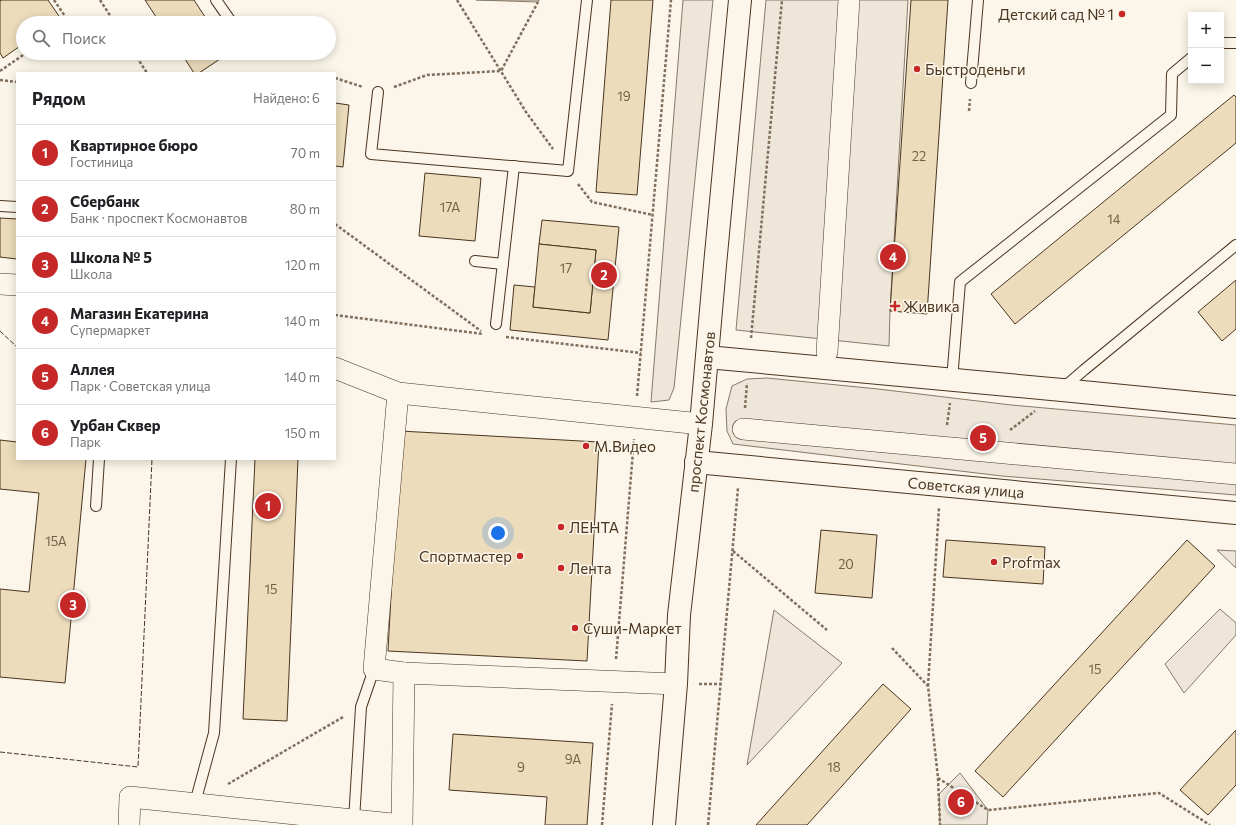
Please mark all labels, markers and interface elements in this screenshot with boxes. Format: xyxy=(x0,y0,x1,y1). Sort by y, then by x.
place label: Детский сад № 1 xyxy=(998,5,1114,23)
marker: Детский сад № 1 xyxy=(1117,9,1127,19)
map controls xyxy=(1188,12,1224,84)
button: + xyxy=(1188,12,1224,48)
search box xyxy=(16,16,336,60)
icon: search xyxy=(30,27,52,49)
text: Поиск xyxy=(62,29,106,47)
button: − xyxy=(1188,48,1224,84)
place label: Быстроденьги xyxy=(925,60,1026,78)
marker: Быстроденьги xyxy=(912,64,922,74)
text: Рядом xyxy=(32,88,86,109)
house number: 19 xyxy=(617,88,631,104)
text: Найдено: 6 xyxy=(253,90,320,106)
text: Квартирное бюро xyxy=(70,136,198,154)
text: 1 xyxy=(42,145,48,161)
text: 70 m xyxy=(291,145,320,161)
house number: 22 xyxy=(912,148,926,164)
text: Гостиница xyxy=(70,154,133,170)
text: Сбербанк xyxy=(70,192,140,210)
house number: 17А xyxy=(440,199,460,215)
text: 2 xyxy=(41,201,49,217)
text: 80 m xyxy=(290,201,320,217)
text: Банк · проспект Космонавтов xyxy=(70,210,248,226)
house number: 14 xyxy=(1107,211,1121,227)
pin: 4 xyxy=(880,242,906,272)
text: Школа № 5 xyxy=(70,248,152,266)
text: 3 xyxy=(41,257,49,273)
text: 120 m xyxy=(285,257,320,273)
house number: 17 xyxy=(560,260,572,276)
pin: 2 xyxy=(591,260,617,290)
text: Школа xyxy=(70,266,112,282)
place label: Живика xyxy=(903,297,959,315)
marker: Живика xyxy=(890,301,900,311)
text: Магазин Екатерина xyxy=(70,304,209,322)
text: 4 xyxy=(41,313,49,329)
text: 140 m xyxy=(284,313,320,329)
text: Супермаркет xyxy=(70,322,150,338)
street label: проспект Космонавтов xyxy=(684,331,718,493)
text: Аллея xyxy=(70,360,115,378)
text: 5 xyxy=(41,369,49,385)
text: 140 m xyxy=(284,369,320,385)
text: Парк · Советская улица xyxy=(70,378,211,394)
text: Урбан Сквер xyxy=(70,416,160,434)
pin: 5 xyxy=(970,423,996,453)
text: 6 xyxy=(41,425,49,441)
text: 150 m xyxy=(285,425,320,441)
text: Парк xyxy=(70,434,101,450)
place label: М.Видео xyxy=(594,437,656,455)
marker: М.Видео xyxy=(581,441,591,451)
street label: Советская улица xyxy=(907,473,1025,501)
pin: 1 xyxy=(255,491,281,521)
place label: ЛЕНТА xyxy=(569,518,619,536)
marker: ЛЕНТА xyxy=(556,522,566,532)
your location xyxy=(488,523,508,543)
house number: 15А xyxy=(45,533,67,549)
place label: Спортмастер xyxy=(419,547,512,565)
marker: Спортмастер xyxy=(515,551,525,561)
place label: Profmax xyxy=(1002,553,1061,571)
house number: 20 xyxy=(838,556,854,572)
marker: Profmax xyxy=(989,557,999,567)
place label: Лента xyxy=(569,559,612,577)
marker: Лента xyxy=(556,563,566,573)
house number: 15 xyxy=(264,581,278,597)
pin: 3 xyxy=(60,590,86,620)
place label: Суши-Маркет xyxy=(583,619,682,637)
marker: Суши-Маркет xyxy=(570,623,580,633)
house number: 15 xyxy=(1088,661,1102,677)
house number: 9А xyxy=(565,751,581,767)
house number: 9 xyxy=(517,759,525,775)
house number: 18 xyxy=(827,759,841,775)
pin: 6 xyxy=(948,787,974,817)

